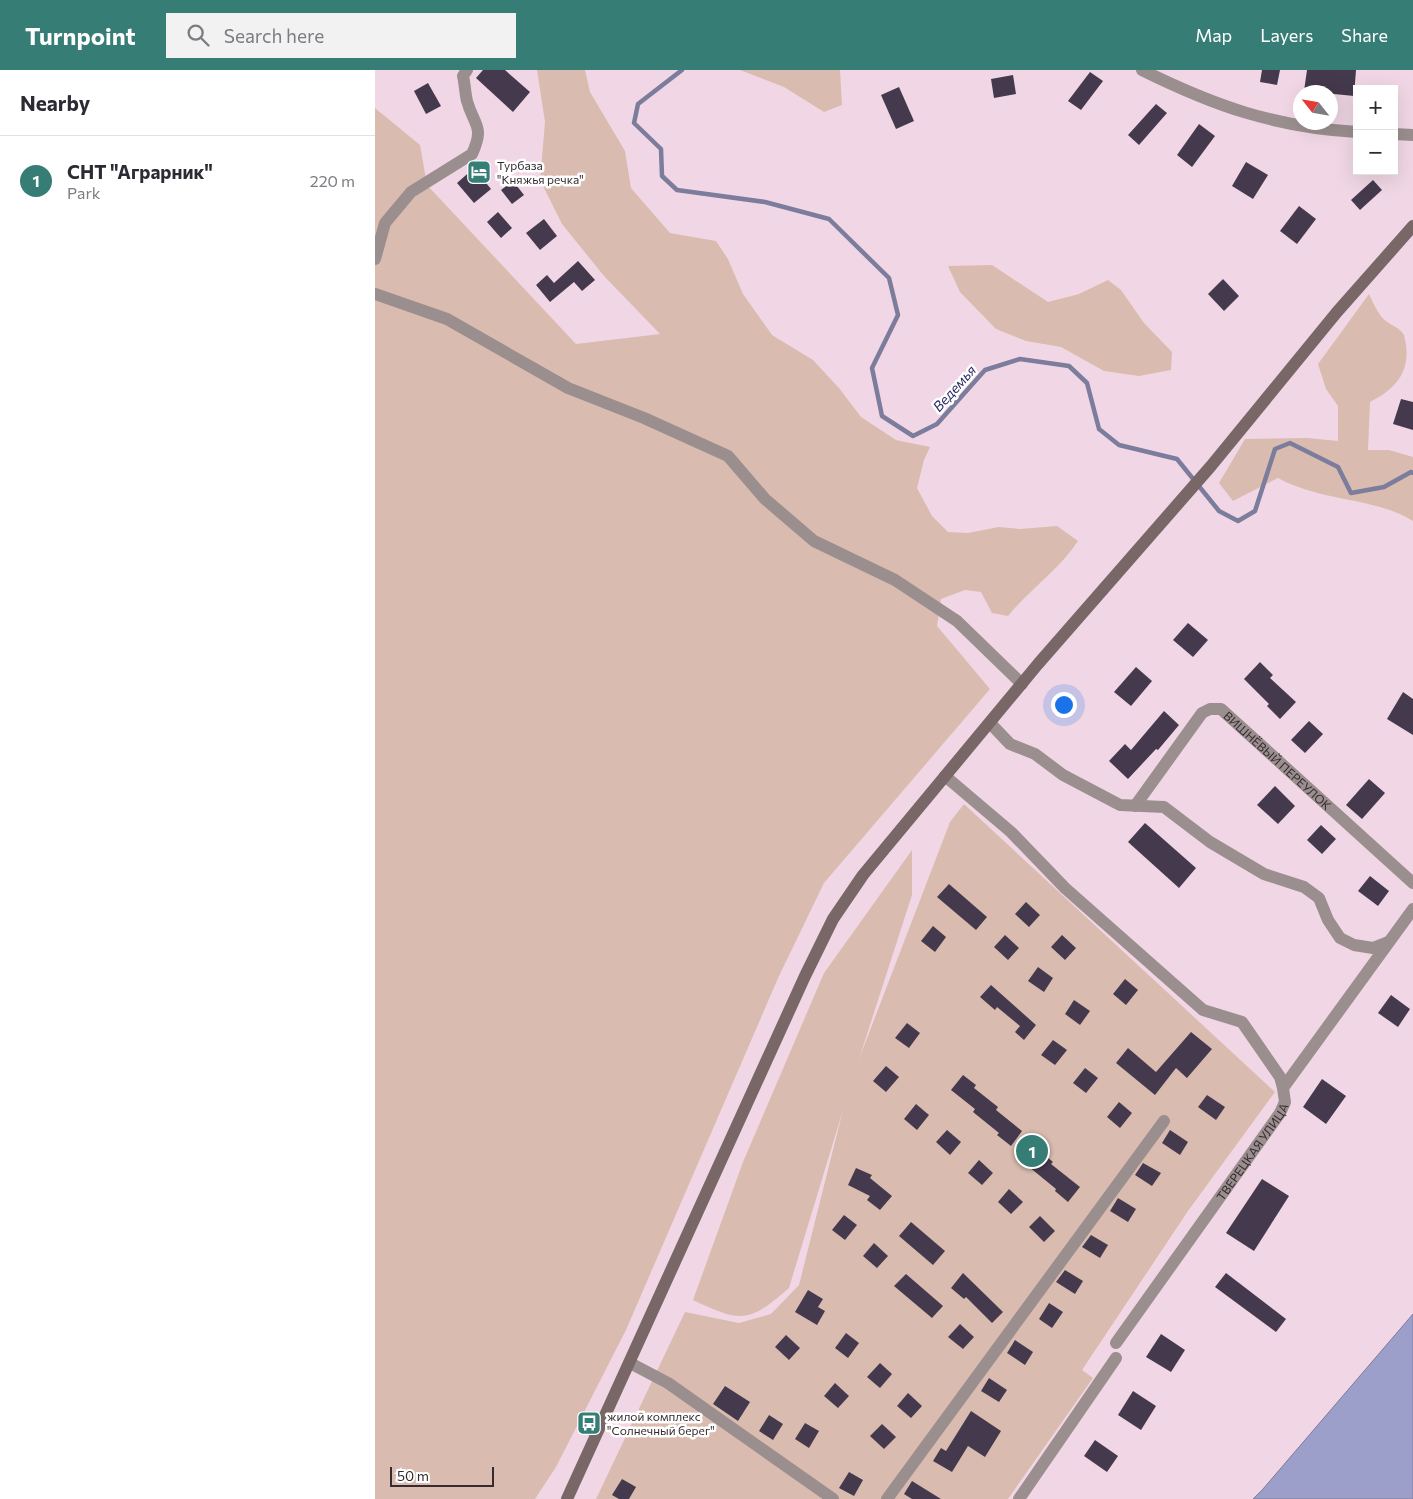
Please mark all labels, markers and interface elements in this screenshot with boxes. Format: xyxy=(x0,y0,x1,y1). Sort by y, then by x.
search box xyxy=(166,13,516,58)
text: Turnpoint xyxy=(25,21,136,50)
icon: search xyxy=(184,21,212,49)
text: Search here xyxy=(224,24,324,47)
text: Map xyxy=(1195,24,1232,46)
text: Layers xyxy=(1260,24,1313,46)
text: Share xyxy=(1341,24,1388,46)
north arrow xyxy=(1293,85,1338,130)
map controls xyxy=(1353,85,1398,175)
button: + xyxy=(1353,85,1398,130)
text: Nearby xyxy=(20,90,90,115)
button: − xyxy=(1353,130,1398,175)
place label: Турбаза "Княжья речка" xyxy=(497,158,584,186)
hotel icon: Турбаза "Княжья речка" xyxy=(466,159,492,185)
text: СНТ "Аграрник" xyxy=(67,160,213,183)
text: 1 xyxy=(32,171,40,190)
text: 220 m xyxy=(310,171,355,190)
text: Park xyxy=(67,183,100,202)
water label: Ведемья xyxy=(929,361,979,415)
your location xyxy=(1051,692,1077,718)
street label: ВИШНЁВЫЙ ПЕРЕУЛОК xyxy=(1221,708,1334,813)
street label: ТВЕРЕЦКАЯ УЛИЦА xyxy=(1213,1101,1291,1203)
pin: 1 xyxy=(1016,1132,1048,1170)
place label: жилой комплекс "Солнечный берег" xyxy=(607,1409,715,1437)
bus stop icon: жилой комплекс "Солнечный берег" xyxy=(576,1410,602,1436)
scale bar xyxy=(390,1464,494,1487)
text: 50 m xyxy=(397,1467,429,1484)

